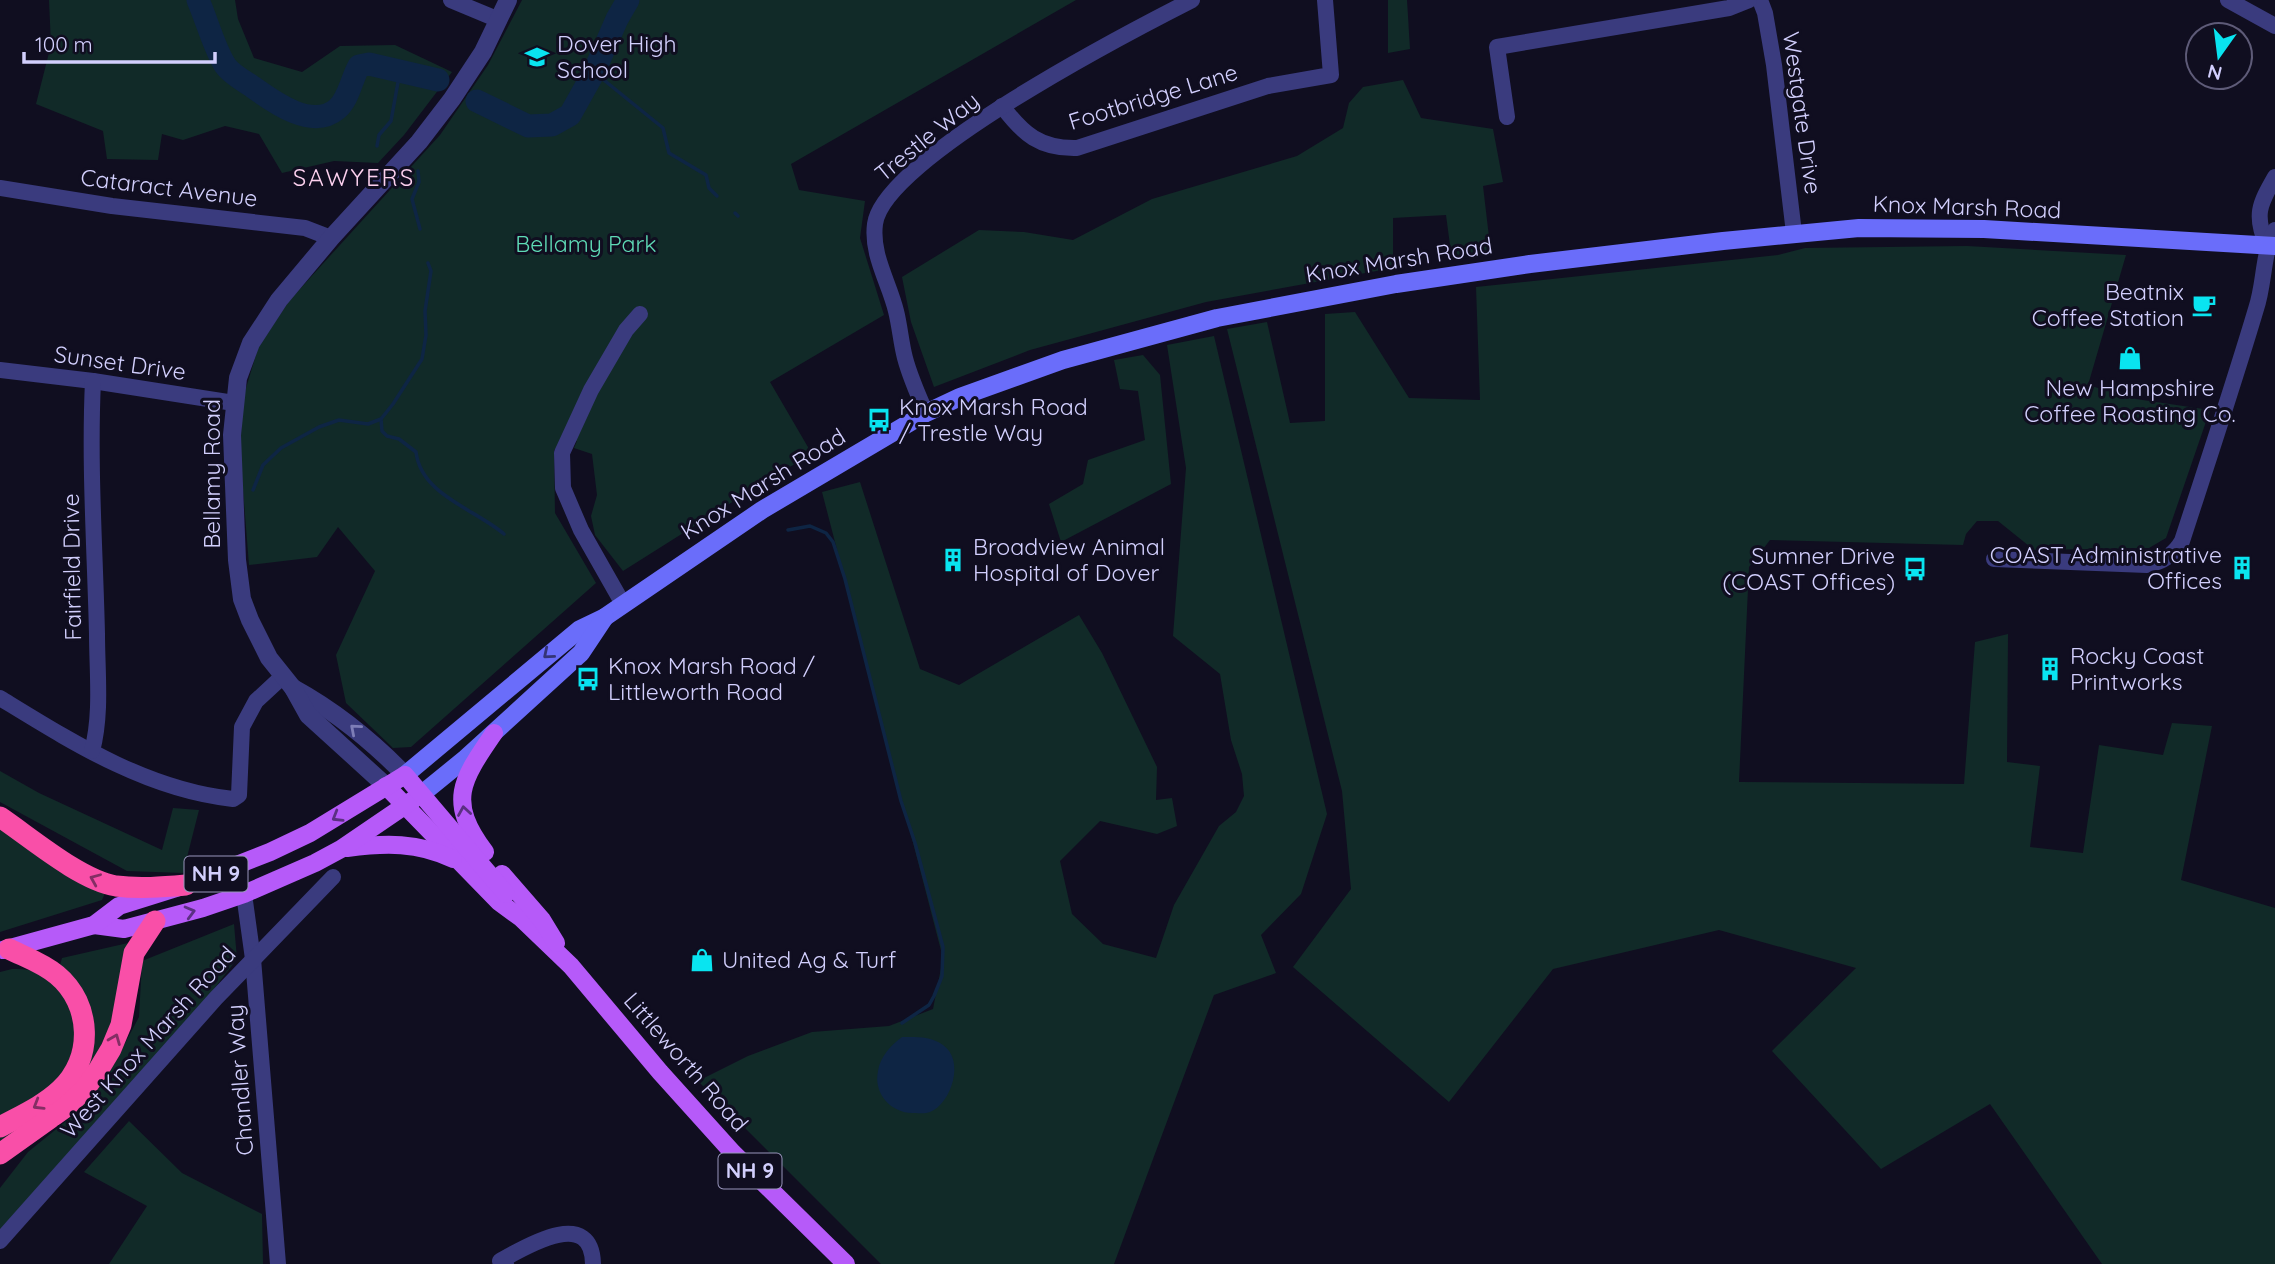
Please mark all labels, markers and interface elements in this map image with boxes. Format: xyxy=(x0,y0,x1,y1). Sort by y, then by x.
scale bar xyxy=(24,21,215,65)
north arrow xyxy=(2184,21,2254,91)
place label: Dover High School xyxy=(557,29,677,84)
street label: Westgate Drive xyxy=(1777,30,1828,196)
text: 100 m xyxy=(35,31,93,57)
school or university icon: Dover High School xyxy=(523,43,551,71)
street label: Footbridge Lane xyxy=(1065,57,1241,136)
text: N xyxy=(2205,59,2225,86)
street label: Trestle Way xyxy=(869,86,985,187)
street label: Cataract Avenue xyxy=(79,162,259,213)
district label: SAWYERS xyxy=(293,162,415,192)
street label: Knox Marsh Road xyxy=(1872,189,2062,224)
park label: Bellamy Park xyxy=(515,229,657,258)
street label: Knox Marsh Road xyxy=(1303,230,1494,289)
place label: Beatnix Coffee Station xyxy=(2032,277,2184,332)
cafe icon: Beatnix Coffee Station xyxy=(2190,291,2218,319)
street label: Sunset Drive xyxy=(52,339,188,386)
shop icon: New Hampshire Coffee Roasting Co. xyxy=(2116,344,2144,372)
place label: New Hampshire Coffee Roasting Co. xyxy=(2024,373,2236,428)
place label: Knox Marsh Road / Trestle Way xyxy=(899,392,1088,447)
street label: Bellamy Road xyxy=(197,399,226,549)
bus stop icon: Knox Marsh Road / Trestle Way xyxy=(865,406,893,434)
street label: Knox Marsh Road xyxy=(675,421,850,546)
street label: Fairfield Drive xyxy=(56,493,87,641)
place label: Broadview Animal Hospital of Dover xyxy=(973,532,1165,587)
place label: COAST Administrative Offices xyxy=(1990,540,2222,595)
place label: Sumner Drive (COAST Offices) xyxy=(1723,541,1895,596)
building icon: Broadview Animal Hospital of Dover xyxy=(939,546,967,574)
building icon: COAST Administrative Offices xyxy=(2228,554,2256,582)
bus stop icon: Sumner Drive (COAST Offices) xyxy=(1901,555,1929,583)
place label: Rocky Coast Printworks xyxy=(2070,641,2204,696)
one-way arrow xyxy=(544,646,557,658)
place label: Knox Marsh Road / Littleworth Road xyxy=(608,651,815,706)
building icon: Rocky Coast Printworks xyxy=(2036,655,2064,683)
bus stop icon: Knox Marsh Road / Littleworth Road xyxy=(574,665,602,693)
one-way arrow xyxy=(350,725,363,737)
one-way arrow xyxy=(457,805,472,817)
one-way arrow xyxy=(331,808,344,821)
road number: NH 9 xyxy=(184,856,248,892)
one-way arrow xyxy=(90,873,102,887)
one-way arrow xyxy=(183,906,195,920)
street label: West Knox Marsh Road xyxy=(54,940,242,1144)
place label: United Ag & Turf xyxy=(722,945,896,974)
shop icon: United Ag & Turf xyxy=(688,946,716,974)
street label: Littleworth Road xyxy=(618,986,755,1137)
street label: Chandler Way xyxy=(220,1003,259,1157)
one-way arrow xyxy=(107,1033,121,1045)
one-way arrow xyxy=(33,1097,46,1110)
road number: NH 9 xyxy=(718,1154,782,1188)

